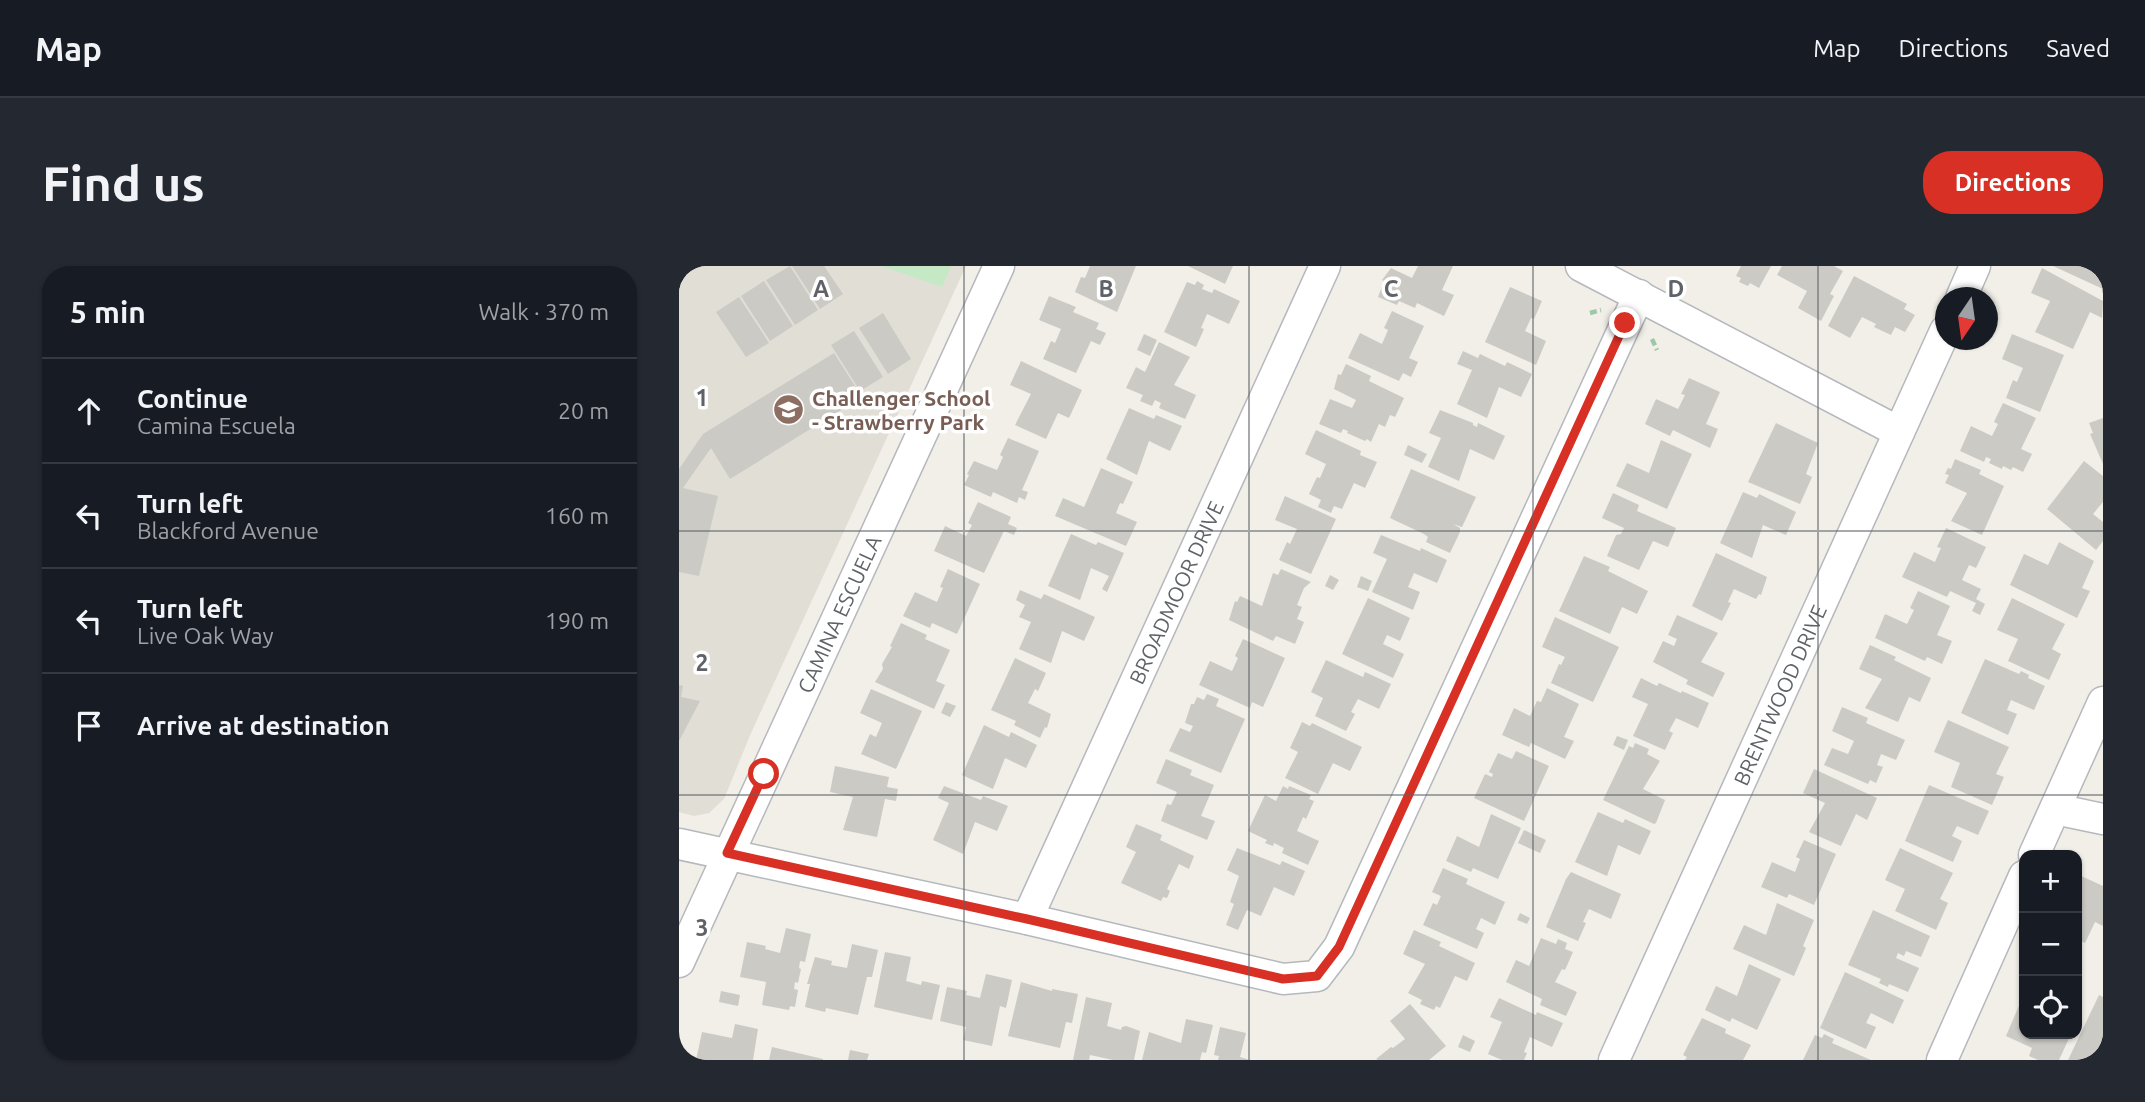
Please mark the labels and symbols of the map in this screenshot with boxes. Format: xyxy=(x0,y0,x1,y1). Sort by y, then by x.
text: A xyxy=(813,276,829,301)
text: B xyxy=(1098,276,1114,301)
text: C xyxy=(1384,276,1399,301)
text: D xyxy=(1668,276,1684,301)
north arrow xyxy=(1935,287,1998,350)
route end xyxy=(1609,307,1640,338)
text: 1 xyxy=(696,385,708,410)
place label: Challenger School - Strawberry Park xyxy=(812,386,990,434)
school or university icon: Challenger School - Strawberry Park xyxy=(772,393,806,427)
street label: BROADMOOR DRIVE xyxy=(1124,497,1228,688)
street label: CAMINA ESCUELA xyxy=(792,531,886,697)
street label: BRENTWOOD DRIVE xyxy=(1728,601,1831,789)
text: 2 xyxy=(696,650,708,675)
route start xyxy=(748,758,779,789)
text: 3 xyxy=(696,915,708,940)

